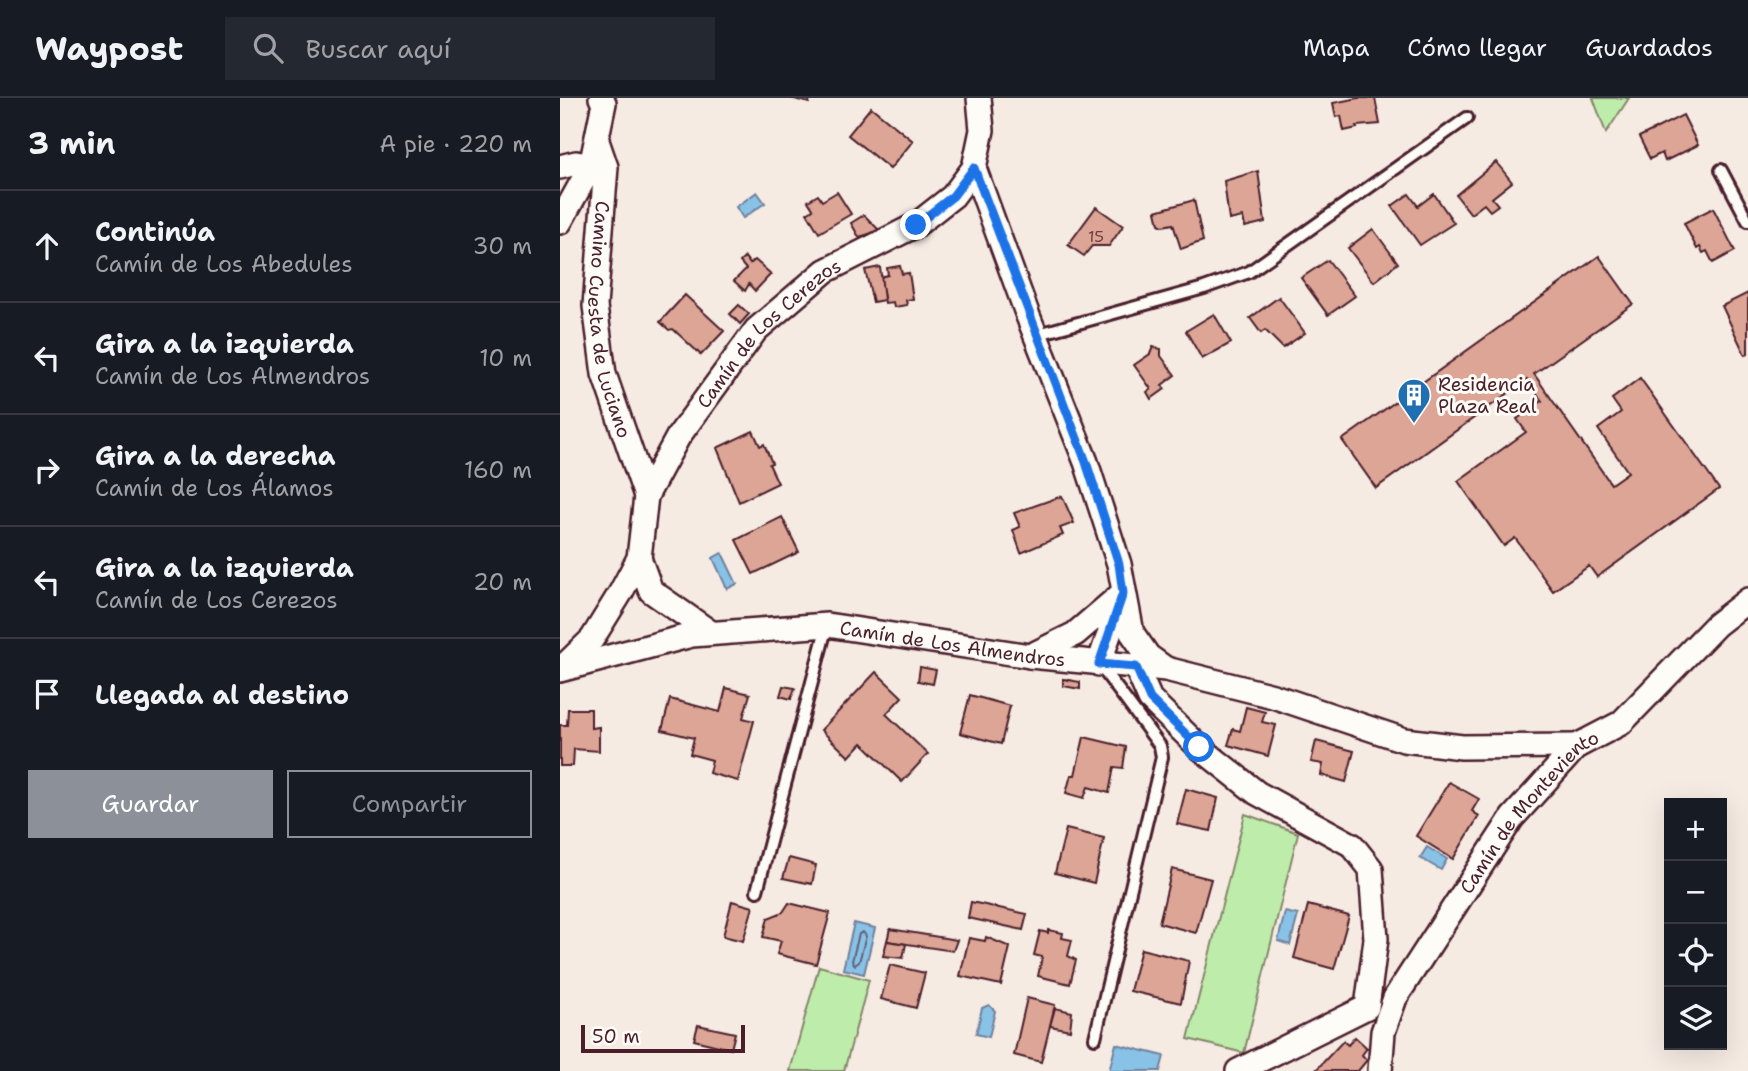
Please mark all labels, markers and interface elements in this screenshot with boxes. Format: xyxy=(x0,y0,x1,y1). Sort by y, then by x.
search box xyxy=(225,17,715,80)
text: Waypost xyxy=(35,26,183,71)
icon: search xyxy=(249,29,287,67)
text: Buscar aquí xyxy=(305,31,451,66)
text: Mapa xyxy=(1303,32,1369,64)
text: Cómo llegar xyxy=(1407,32,1547,64)
text: Guardados xyxy=(1585,32,1713,64)
text: 3 min xyxy=(28,123,115,164)
text: A pie · 220 m xyxy=(379,129,532,159)
street label: Camino Cuesta de Luciano xyxy=(582,200,637,441)
route end xyxy=(900,209,931,240)
text: Continúa xyxy=(95,214,215,249)
house number: 15 xyxy=(1088,226,1104,247)
icon: ahead xyxy=(28,227,66,265)
text: 30 m xyxy=(473,231,532,261)
text: Camín de Los Abedules xyxy=(95,249,353,279)
street label: Camín de Los Cerezos xyxy=(691,253,845,413)
text: Gira a la izquierda xyxy=(95,326,354,361)
icon: left xyxy=(28,339,66,377)
text: 10 m xyxy=(479,343,532,373)
text: Camín de Los Almendros xyxy=(95,361,370,391)
place label: Residencia Plaza Real xyxy=(1438,372,1537,419)
building icon: Residencia Plaza Real xyxy=(1395,376,1433,425)
text: Gira a la derecha xyxy=(95,438,336,473)
icon: right xyxy=(28,451,66,489)
text: 160 m xyxy=(464,455,532,485)
text: Camín de Los Álamos xyxy=(95,473,334,503)
text: Gira a la izquierda xyxy=(95,550,354,585)
icon: left xyxy=(28,563,66,601)
text: 20 m xyxy=(473,567,532,597)
text: Camín de Los Cerezos xyxy=(95,585,338,615)
street label: Camín de Los Almendros xyxy=(838,615,1066,672)
icon: arrive xyxy=(28,675,66,713)
text: Llegada al destino xyxy=(95,677,349,712)
street label: Camín de Monteviento xyxy=(1454,725,1603,899)
route start xyxy=(1183,731,1214,762)
button: Guardar xyxy=(28,770,273,838)
button: Compartir xyxy=(287,770,532,838)
map controls xyxy=(1664,798,1727,1050)
button: + xyxy=(1664,798,1727,861)
button: − xyxy=(1664,861,1727,924)
button: locate xyxy=(1664,924,1727,987)
button: layers xyxy=(1664,987,1727,1050)
scale bar xyxy=(581,1022,746,1054)
text: 50 m xyxy=(592,1024,640,1049)

